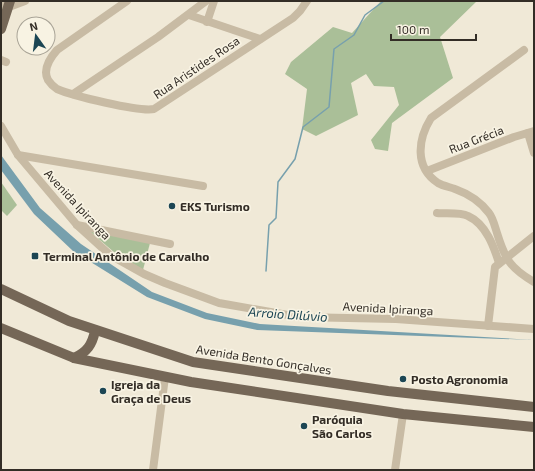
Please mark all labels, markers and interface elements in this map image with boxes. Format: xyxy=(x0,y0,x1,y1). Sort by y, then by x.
north arrow xyxy=(16,16,56,56)
scale bar xyxy=(391,16,476,42)
text: N xyxy=(28,19,39,33)
text: 100 m xyxy=(397,22,429,36)
street label: Rua Aristides Rosa xyxy=(150,33,242,101)
street label: Rua Grécia xyxy=(447,122,505,156)
street label: Avenida Ipiranga xyxy=(42,166,114,242)
place label: EKS Turismo xyxy=(180,199,250,213)
marker: EKS Turismo xyxy=(167,201,177,211)
place label: Terminal Antônio de Carvalho xyxy=(43,249,209,263)
marker: Terminal Antônio de Carvalho xyxy=(30,251,40,261)
street label: Avenida Ipiranga xyxy=(342,299,434,317)
water label: Arroio Dilúvio xyxy=(247,303,328,325)
street label: Avenida Bento Gonçalves xyxy=(195,341,333,378)
place label: Posto Agronomia xyxy=(411,372,508,386)
marker: Posto Agronomia xyxy=(398,374,408,384)
place label: Igreja da Graça de Deus xyxy=(111,377,191,406)
marker: Igreja da Graça de Deus xyxy=(98,386,108,396)
place label: Paróquia São Carlos xyxy=(312,412,372,440)
marker: Paróquia São Carlos xyxy=(299,421,309,431)

